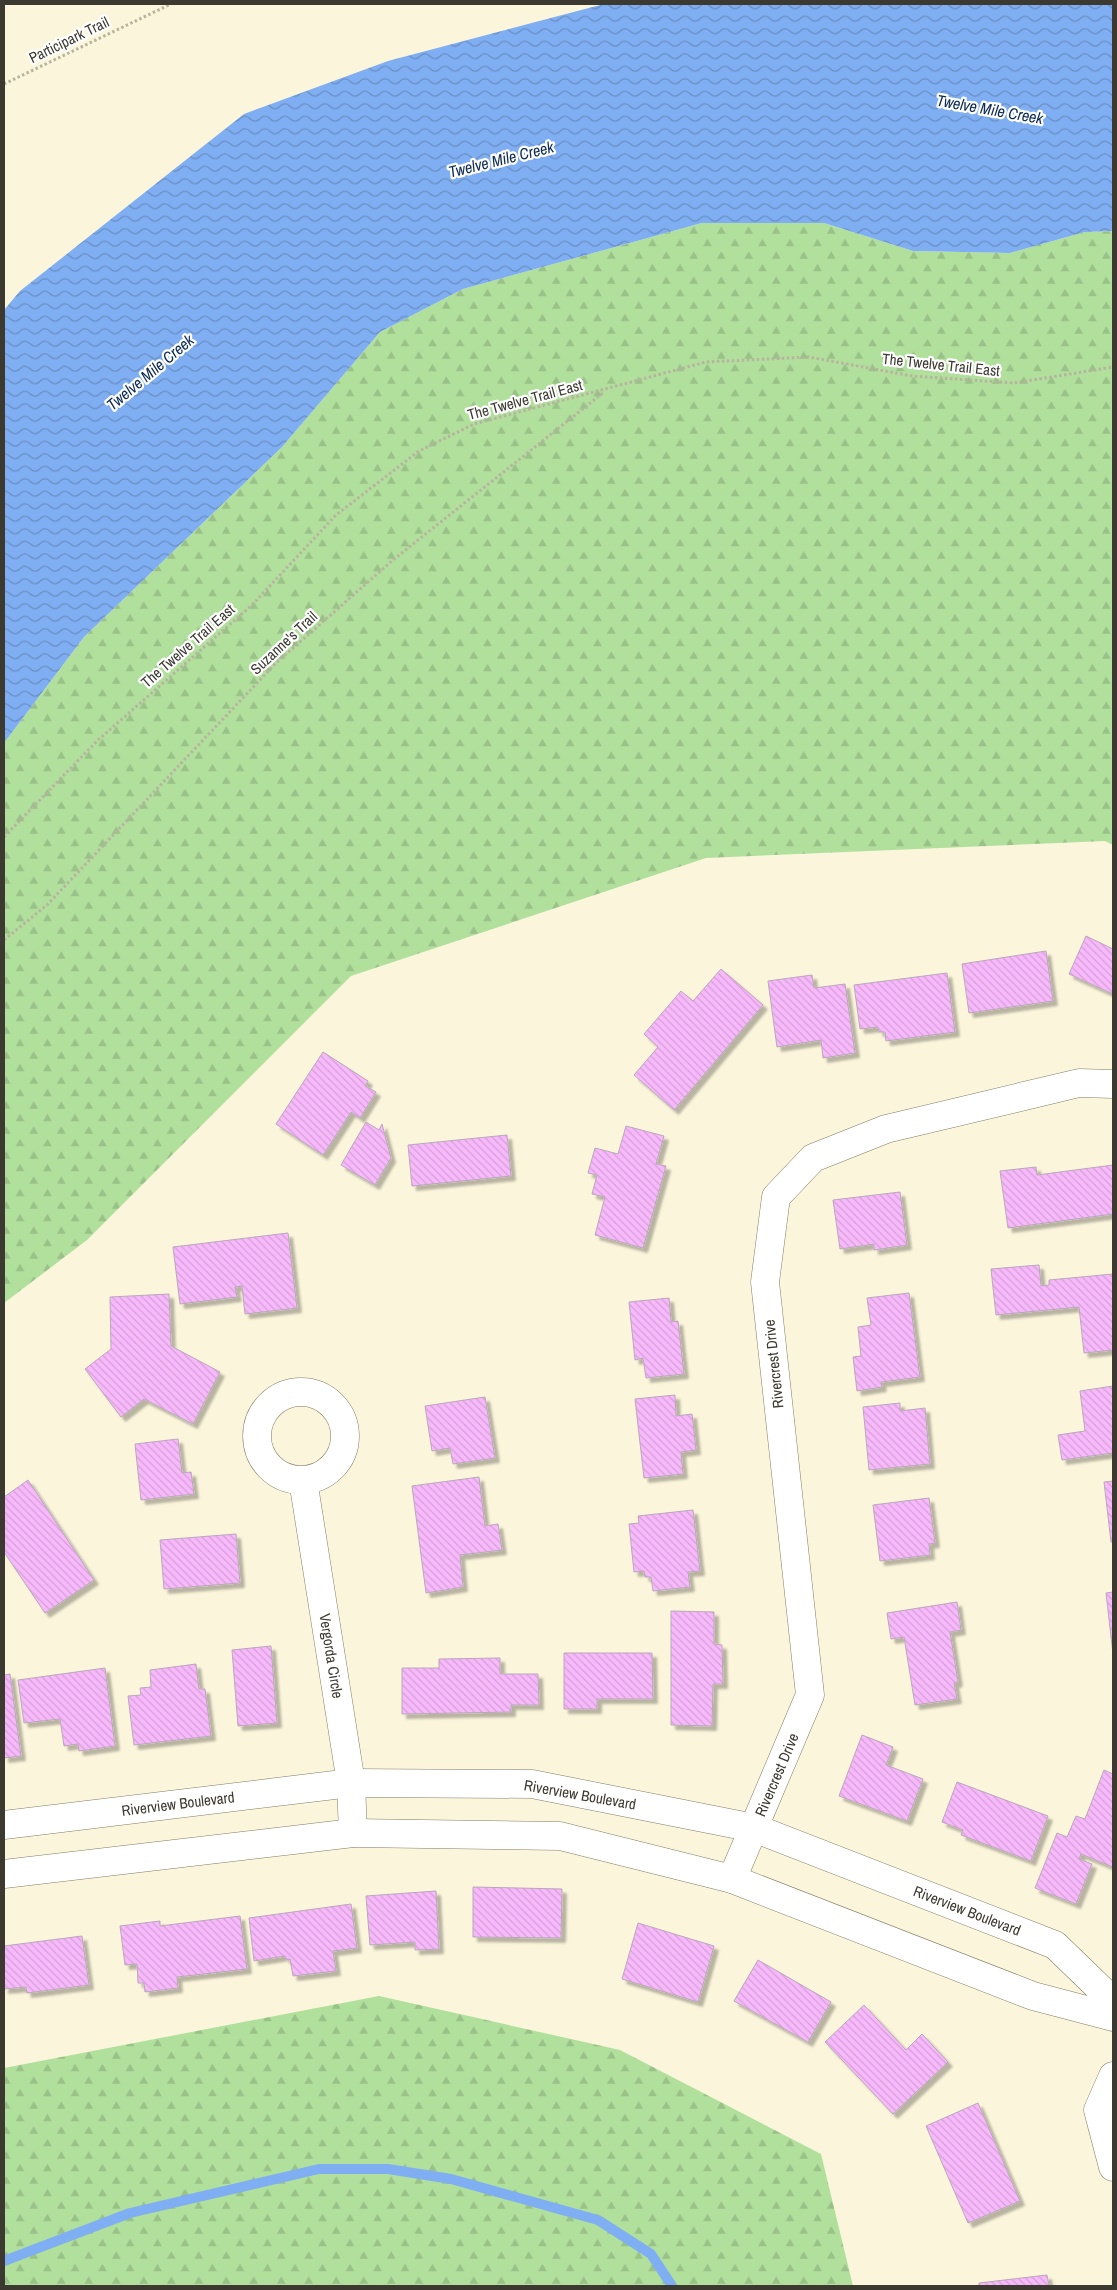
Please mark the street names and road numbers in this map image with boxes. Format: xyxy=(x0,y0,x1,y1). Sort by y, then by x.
street label: Participark Trail xyxy=(25,11,112,68)
street label: The Twelve Trail East xyxy=(881,348,1001,381)
street label: The Twelve Trail East xyxy=(465,374,585,425)
street label: The Twelve Trail East xyxy=(136,599,240,692)
street label: Suzanne's Trail xyxy=(246,606,322,679)
street label: Rivercrest Drive xyxy=(758,1319,789,1409)
street label: Vergorda Circle xyxy=(314,1612,349,1700)
street label: Rivercrest Drive xyxy=(750,1730,804,1820)
street label: Riverview Boulevard xyxy=(522,1774,638,1815)
street label: Riverview Boulevard xyxy=(120,1786,236,1821)
street label: Riverview Boulevard xyxy=(910,1880,1024,1941)

